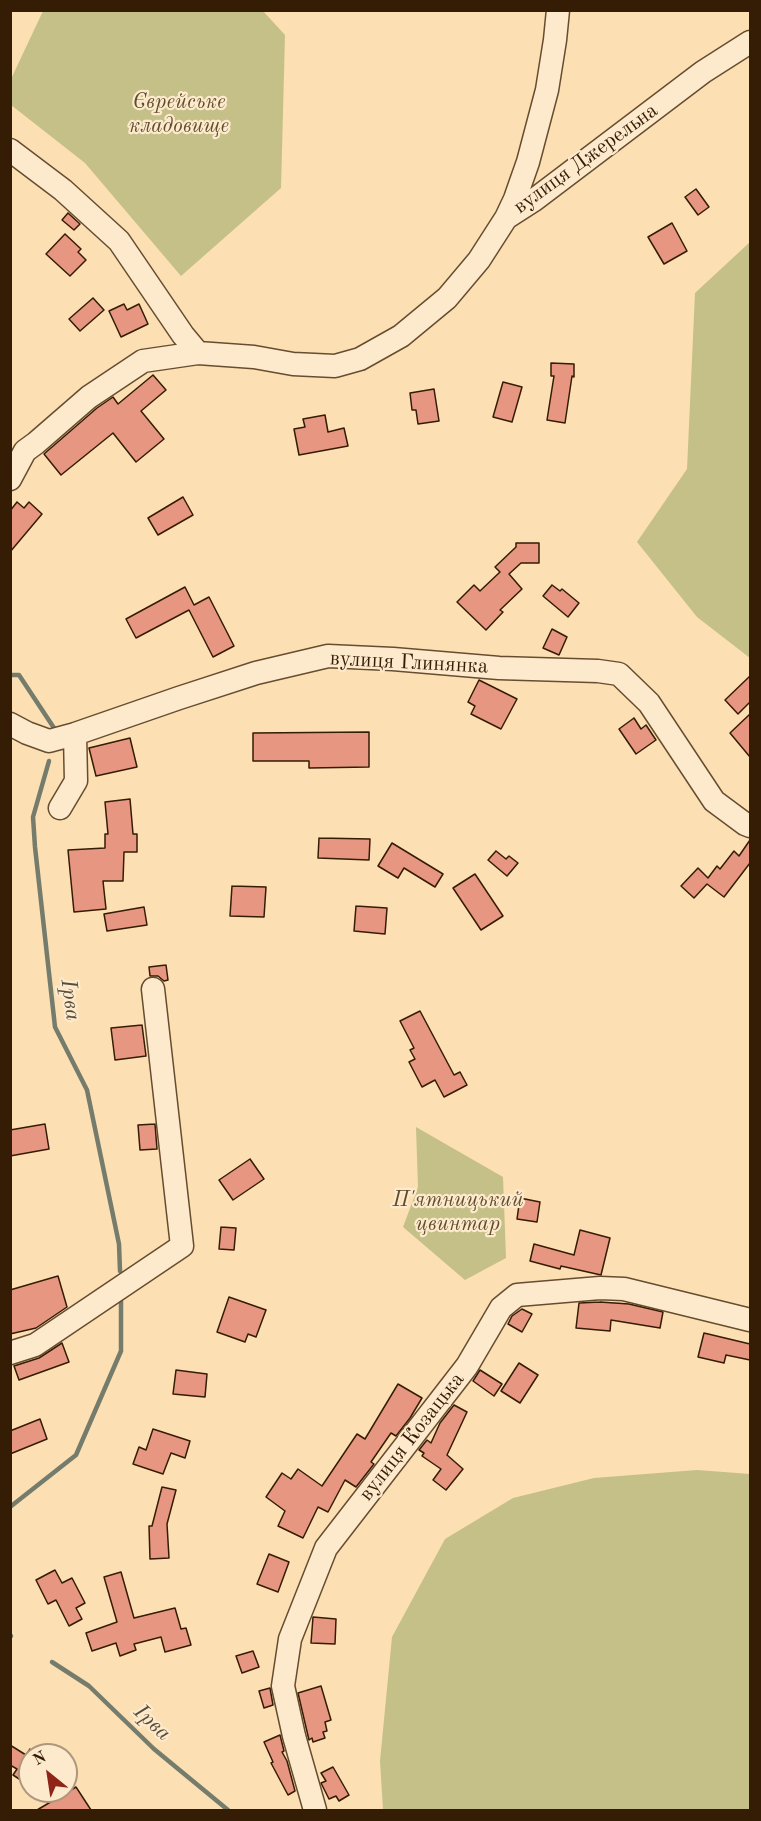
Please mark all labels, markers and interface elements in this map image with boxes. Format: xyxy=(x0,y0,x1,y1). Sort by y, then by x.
park label: Єврейське кладовище xyxy=(129,89,229,139)
street label: вулиця Джерельна xyxy=(509,98,663,220)
street label: вулиця Глинянка xyxy=(329,646,489,680)
water label: Ірва xyxy=(54,977,86,1023)
park label: П'ятницький цвинтар xyxy=(393,1187,523,1237)
street label: вулиця Козацька xyxy=(354,1368,470,1506)
water label: Ірва xyxy=(128,1699,176,1747)
north arrow xyxy=(18,1743,78,1803)
text: N xyxy=(31,1749,49,1769)

